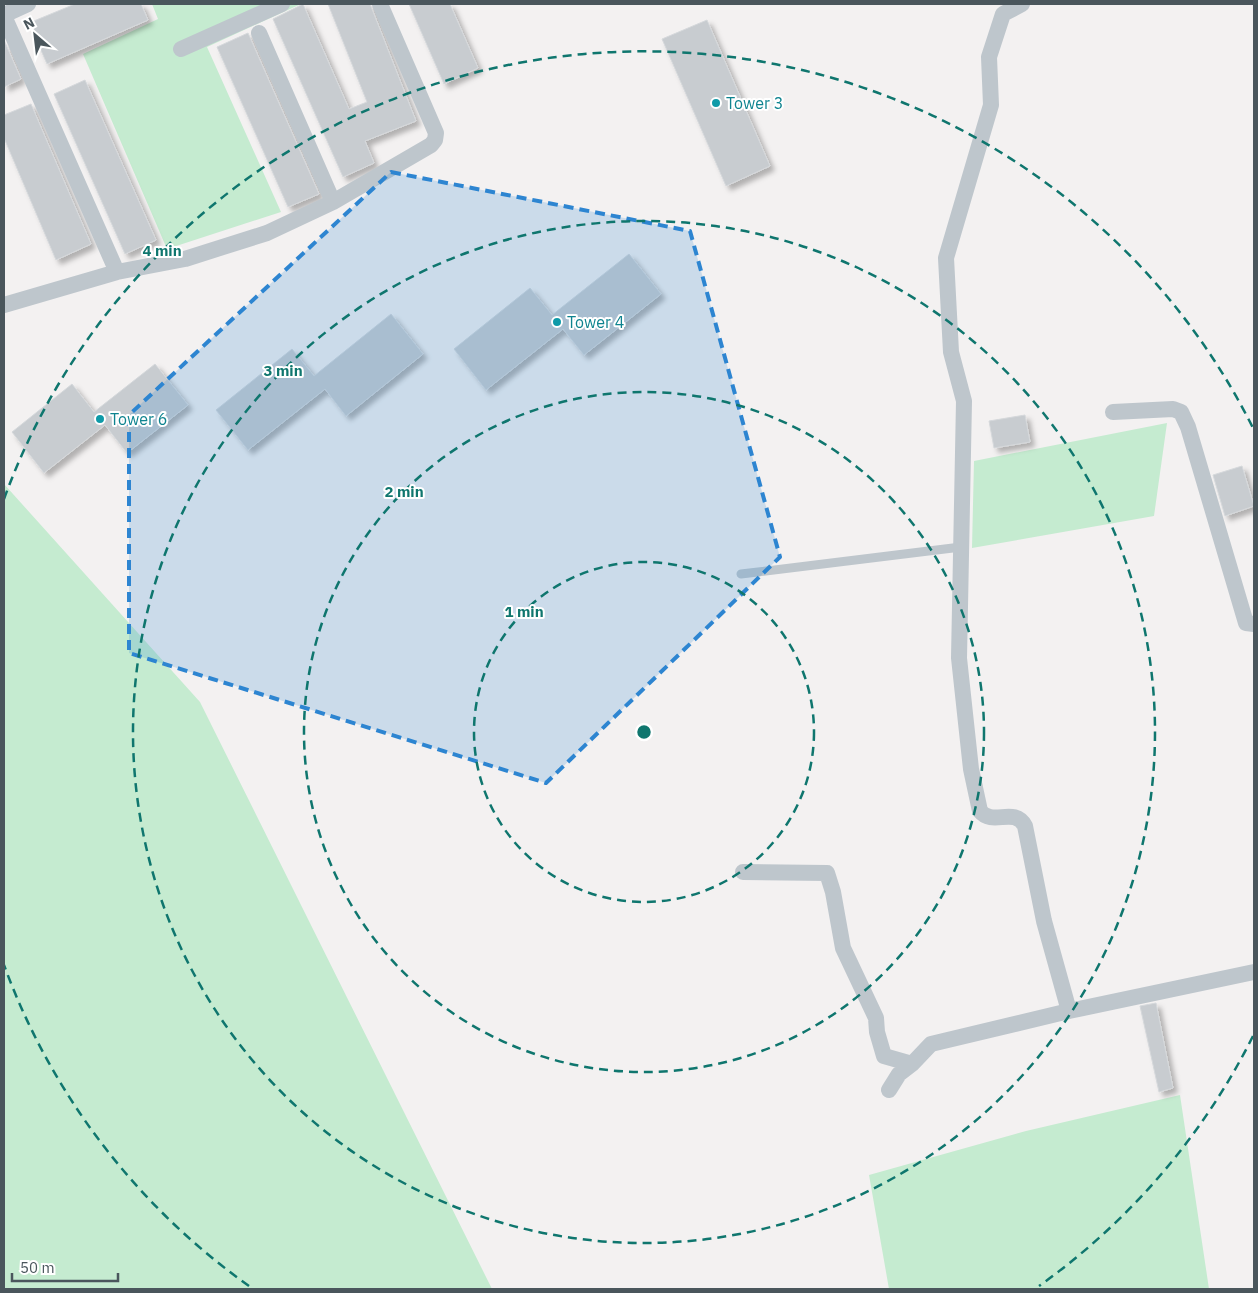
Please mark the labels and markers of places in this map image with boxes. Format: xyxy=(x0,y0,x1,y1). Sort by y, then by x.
place label: Tower 3 xyxy=(726,93,783,113)
marker: Tower 3 xyxy=(710,97,722,109)
place label: Tower 4 xyxy=(567,312,624,332)
marker: Tower 4 xyxy=(551,316,563,328)
place label: Tower 6 xyxy=(110,409,167,429)
marker: Tower 6 xyxy=(94,413,106,425)
centre of rings xyxy=(635,723,653,741)

